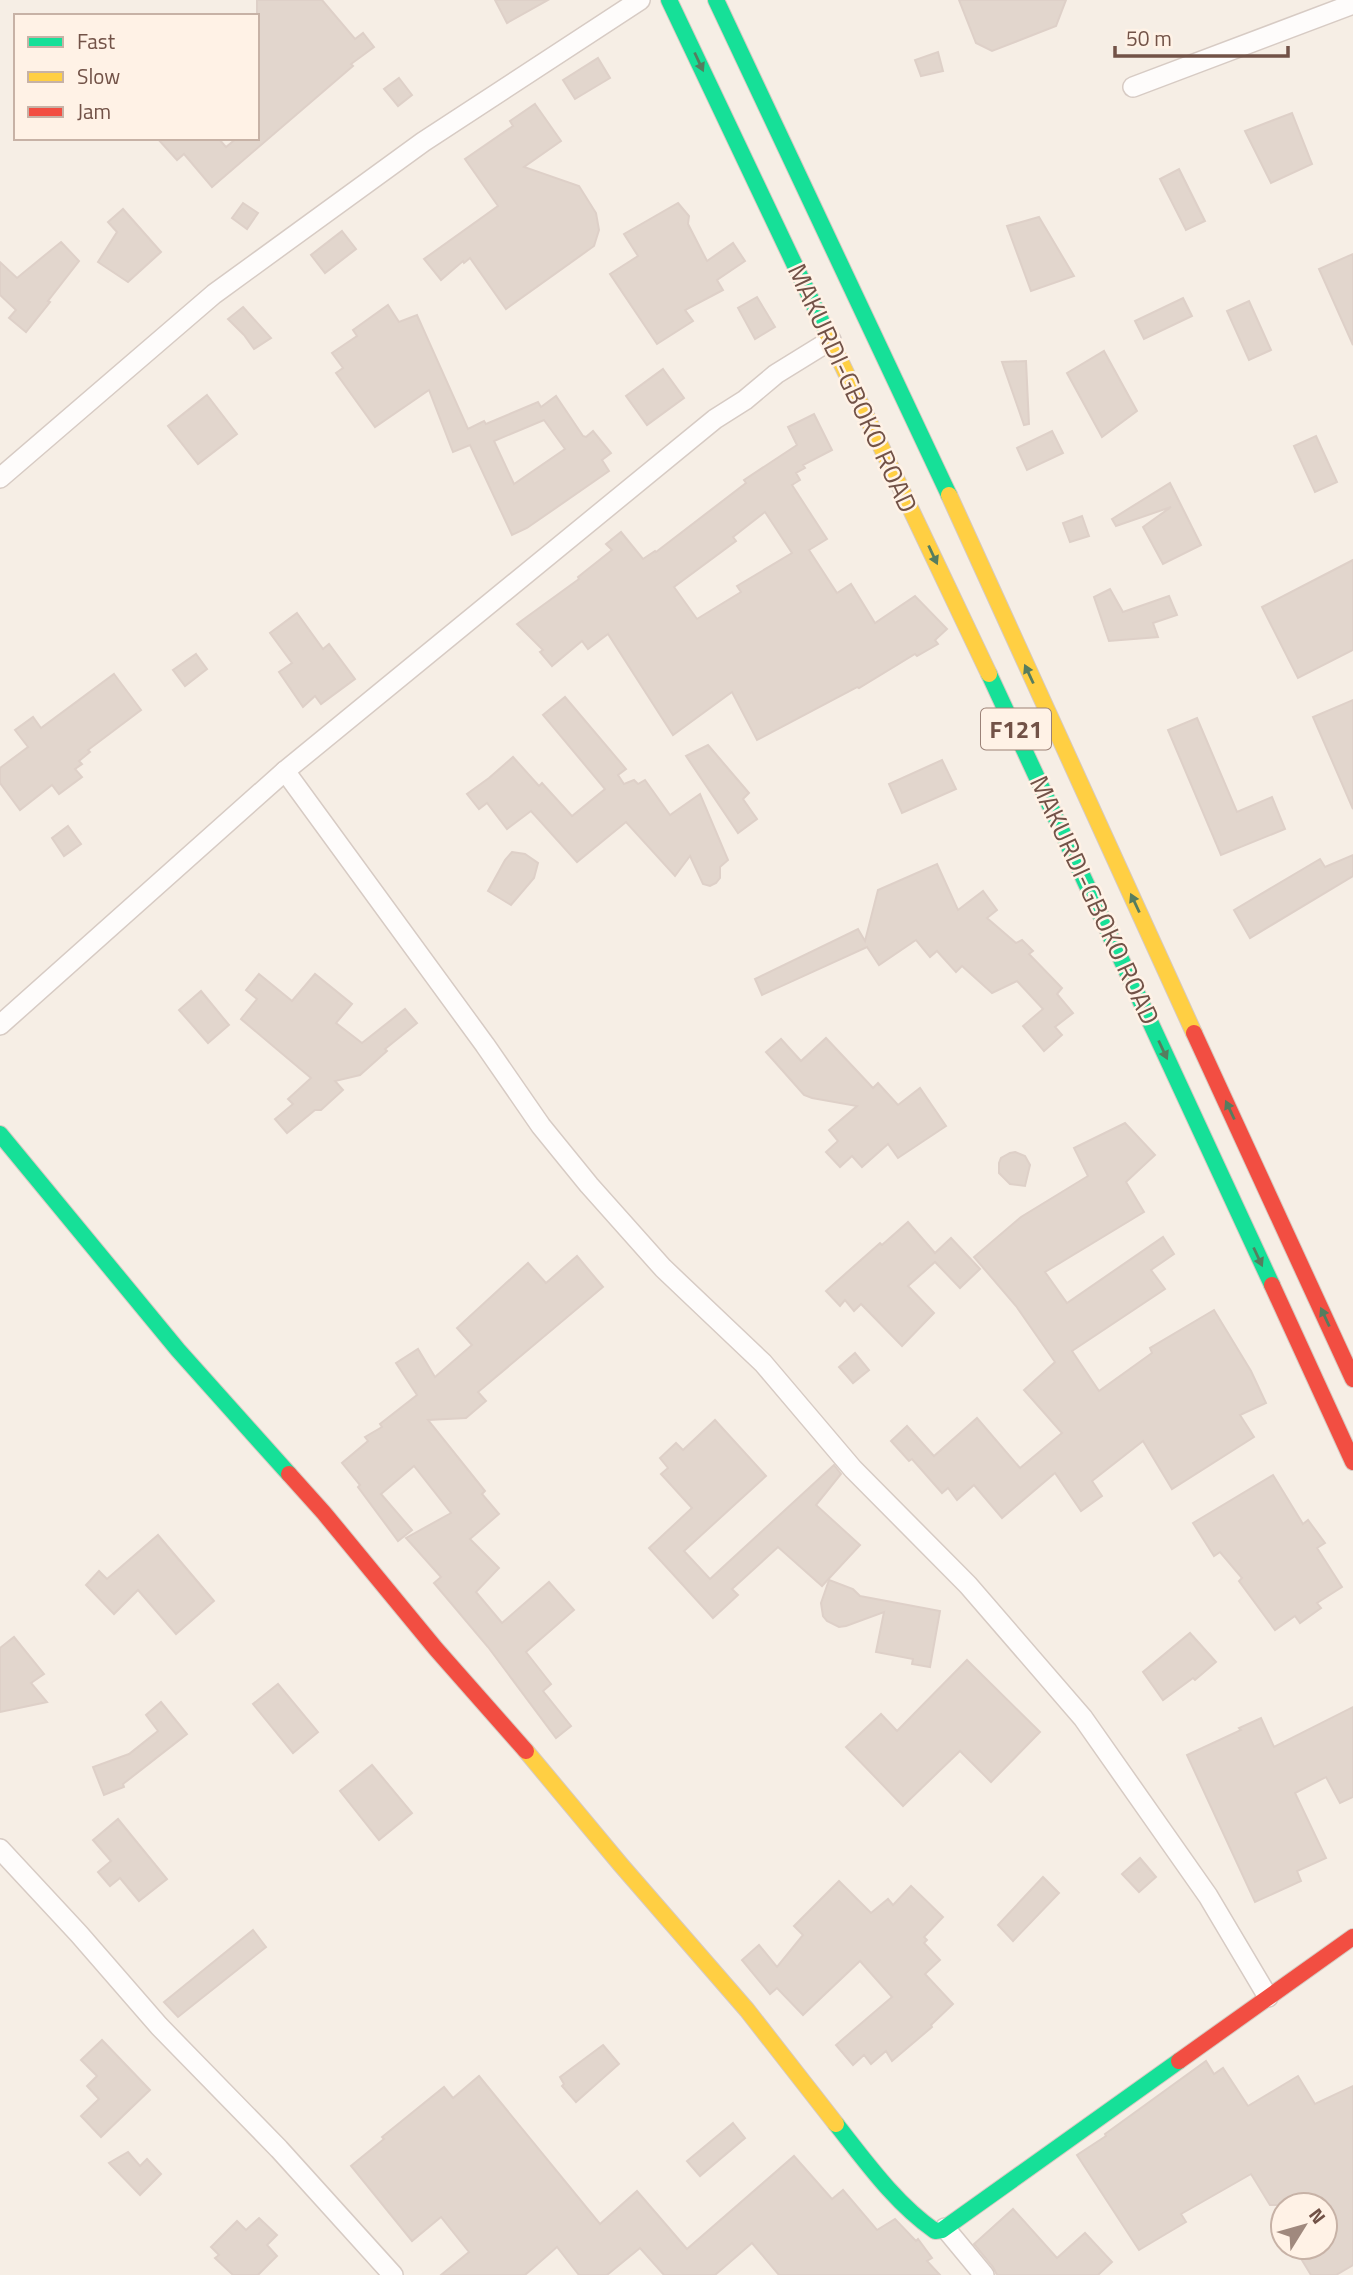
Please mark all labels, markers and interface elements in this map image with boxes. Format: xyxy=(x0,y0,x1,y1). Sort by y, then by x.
legend xyxy=(14,14,259,140)
scale bar xyxy=(1115,14,1288,58)
text: 50 m xyxy=(1126,22,1172,54)
text: Fast xyxy=(77,25,116,57)
one-way arrow xyxy=(693,52,704,72)
text: Slow xyxy=(77,60,120,92)
text: Jam xyxy=(77,95,111,127)
street label: MAKURDI-GBOKO ROAD xyxy=(778,257,928,519)
one-way arrow xyxy=(927,545,938,565)
one-way arrow xyxy=(1023,664,1035,684)
road number: F121 xyxy=(981,708,1051,750)
street label: MAKURDI-GBOKO ROAD xyxy=(1020,769,1170,1031)
one-way arrow xyxy=(1129,893,1140,913)
one-way arrow xyxy=(1157,1040,1169,1060)
one-way arrow xyxy=(1224,1100,1235,1120)
one-way arrow xyxy=(1252,1247,1264,1267)
one-way arrow xyxy=(1319,1306,1330,1327)
north arrow xyxy=(1269,2191,1339,2261)
text: N xyxy=(1302,2201,1334,2229)

